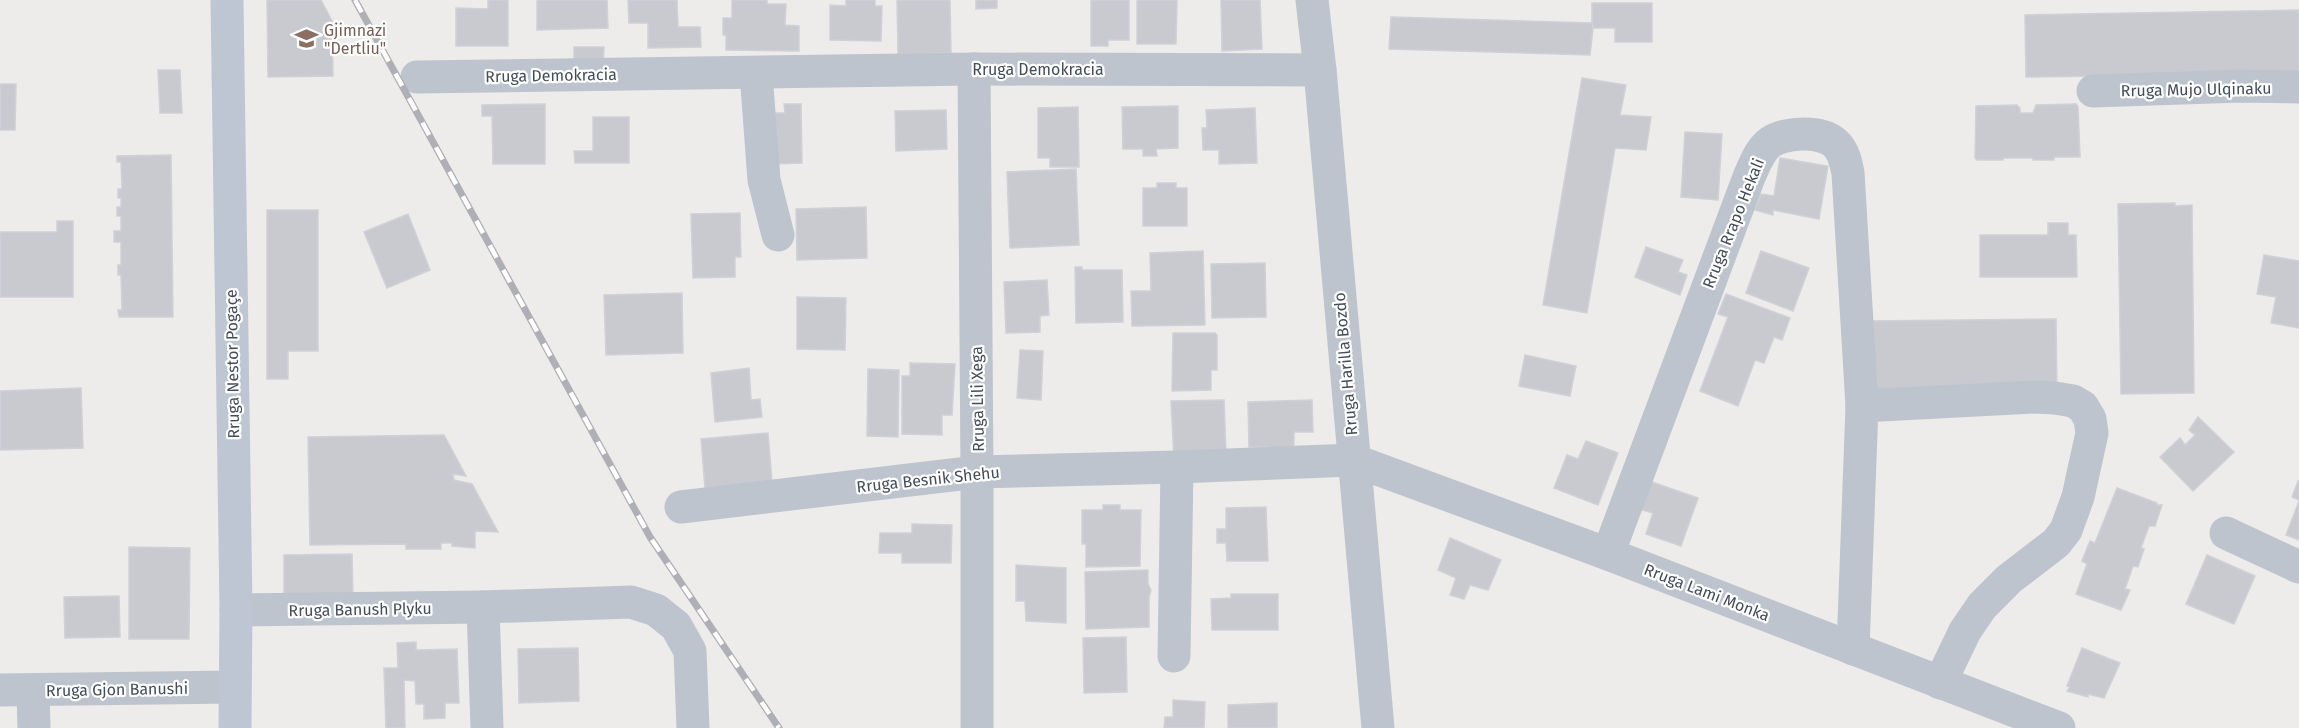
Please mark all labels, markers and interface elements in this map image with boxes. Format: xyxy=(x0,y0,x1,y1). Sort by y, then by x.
place label: Gjimnazi "Dertliu" xyxy=(324,21,386,58)
school or university icon: Gjimnazi "Dertliu" xyxy=(293,26,319,52)
street label: Rruga Demokracia xyxy=(972,60,1104,79)
street label: Rruga Demokracia xyxy=(485,65,617,86)
street label: Rruga Mujo Ulqinaku xyxy=(2120,79,2272,100)
street label: Rruga Rrapo Hekali xyxy=(1699,155,1768,291)
street label: Rruga Nestor Pogaçe xyxy=(222,289,244,439)
street label: Rruga Harilla Bozdo xyxy=(1330,292,1361,436)
street label: Rruga Lili Xega xyxy=(967,346,988,452)
street label: Rruga Besnik Shehu xyxy=(856,463,1001,496)
street label: Rruga Lami Monka xyxy=(1641,560,1772,625)
street label: Rruga Banush Plyku xyxy=(288,599,432,620)
street label: Rruga Gjon Banushi xyxy=(46,679,188,700)

